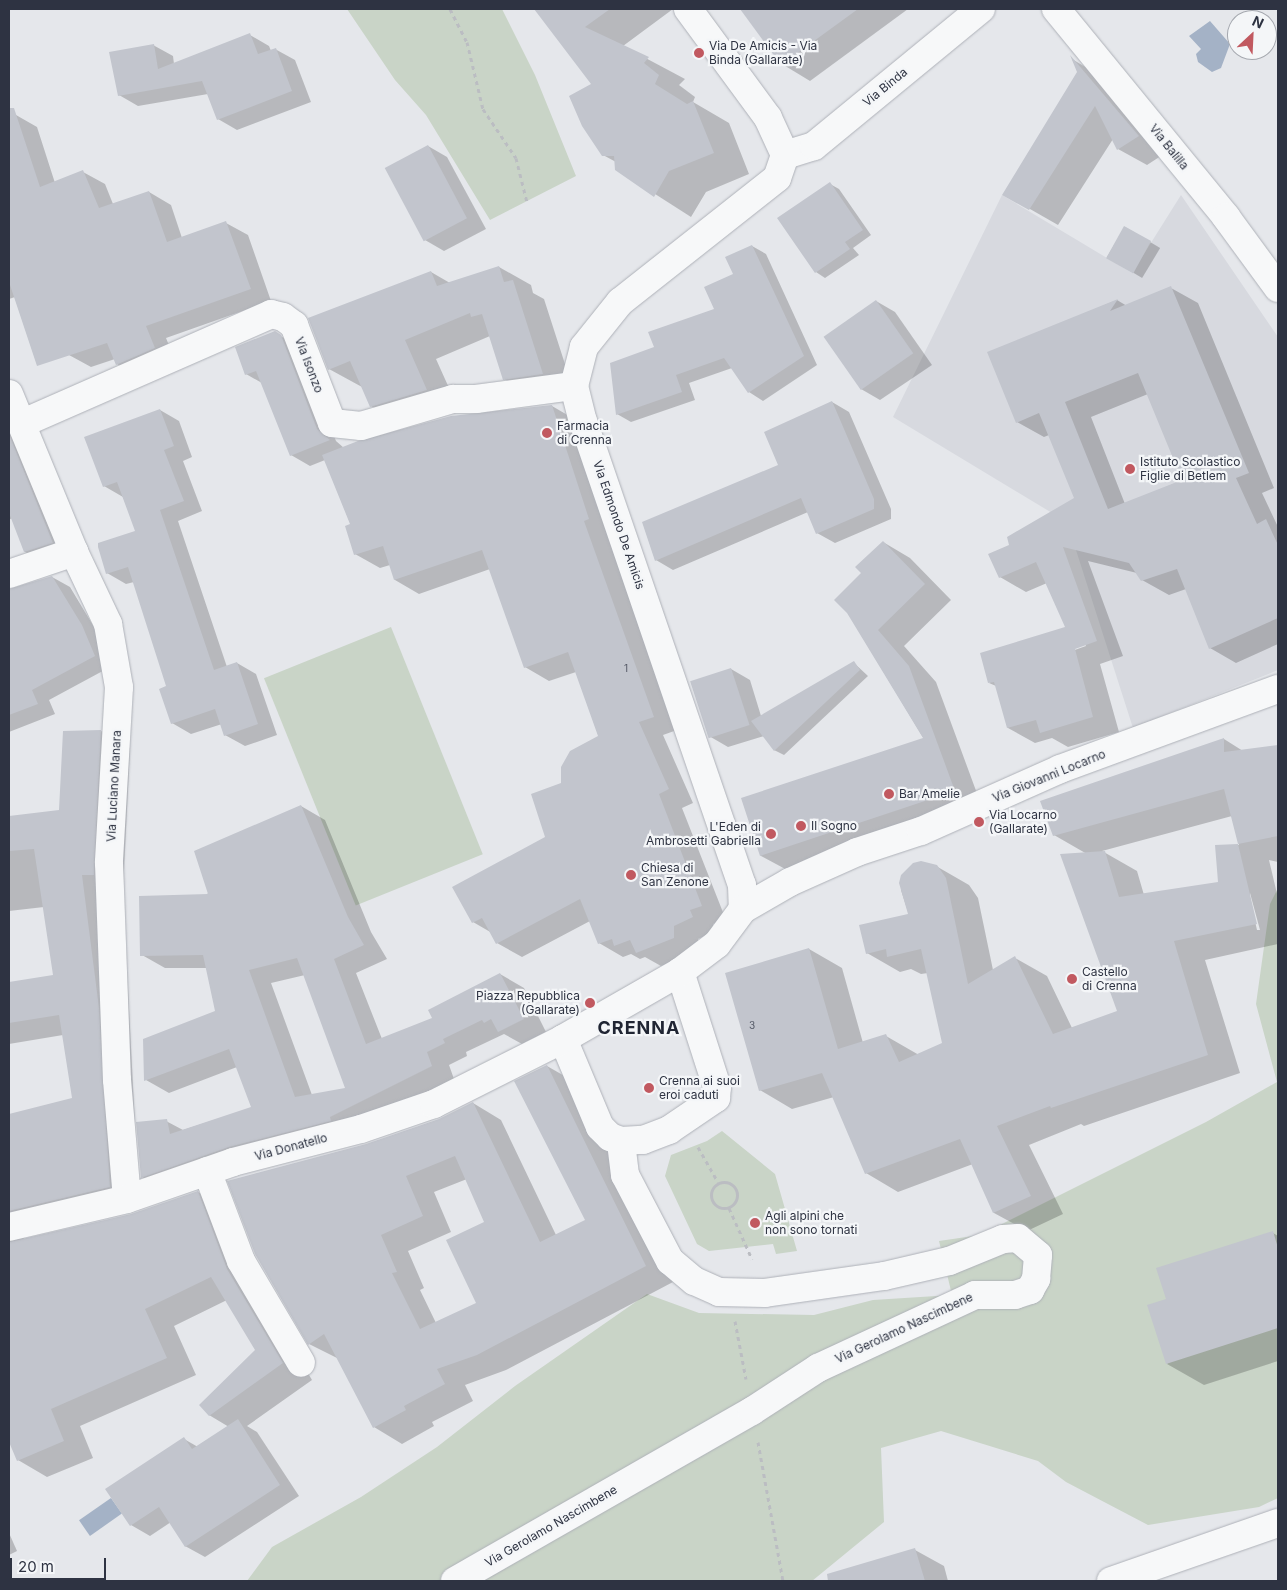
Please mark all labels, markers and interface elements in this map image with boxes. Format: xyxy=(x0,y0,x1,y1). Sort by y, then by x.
north arrow xyxy=(1227,10,1277,60)
text: N xyxy=(1250,12,1267,32)
place label: Via De Amicis - Via Binda (Gallarate) xyxy=(709,39,817,67)
marker: Via De Amicis - Via Binda (Gallarate) xyxy=(693,47,705,59)
street label: Via Binda xyxy=(860,65,910,109)
street label: Via Balilla xyxy=(1146,121,1192,173)
street label: Via Isonzo xyxy=(292,335,326,395)
place label: Farmacia di Crenna xyxy=(557,419,612,447)
marker: Farmacia di Crenna xyxy=(541,427,553,439)
place label: Istituto Scolastico Figlie di Betlem xyxy=(1140,455,1240,483)
street label: Via Edmondo De Amicis xyxy=(590,459,648,591)
marker: Istituto Scolastico Figlie di Betlem xyxy=(1124,463,1136,475)
house number: 1 xyxy=(624,663,628,675)
street label: Via Luciano Manara xyxy=(104,730,124,842)
street label: Via Giovanni Locarno xyxy=(990,747,1108,805)
place label: Bar Amelie xyxy=(899,787,960,801)
marker: Bar Amelie xyxy=(883,788,895,800)
place label: Via Locarno (Gallarate) xyxy=(989,808,1057,836)
marker: Via Locarno (Gallarate) xyxy=(973,816,985,828)
place label: Il Sogno xyxy=(811,819,857,833)
place label: L'Eden di Ambrosetti Gabriella xyxy=(646,820,761,848)
marker: Il Sogno xyxy=(795,820,807,832)
marker: L'Eden di Ambrosetti Gabriella xyxy=(765,828,777,840)
place label: Chiesa di San Zenone xyxy=(641,861,709,889)
marker: Chiesa di San Zenone xyxy=(625,869,637,881)
place label: Castello di Crenna xyxy=(1082,965,1137,993)
marker: Castello di Crenna xyxy=(1066,973,1078,985)
place label: Piazza Repubblica (Gallarate) xyxy=(476,989,580,1017)
marker: Piazza Repubblica (Gallarate) xyxy=(584,997,596,1009)
district label: CRENNA xyxy=(597,1017,681,1039)
house number: 3 xyxy=(749,1020,755,1032)
place label: Crenna ai suoi eroi caduti xyxy=(659,1074,740,1102)
marker: Crenna ai suoi eroi caduti xyxy=(643,1082,655,1094)
street label: Via Donatello xyxy=(253,1130,329,1164)
place label: Agli alpini che non sono tornati xyxy=(765,1209,857,1237)
marker: Agli alpini che non sono tornati xyxy=(749,1217,761,1229)
street label: Via Gerolamo Nascimbene xyxy=(833,1290,975,1366)
street label: Via Gerolamo Nascimbene xyxy=(482,1482,620,1570)
scale bar xyxy=(12,1548,109,1580)
text: 20 m xyxy=(18,1557,54,1576)

